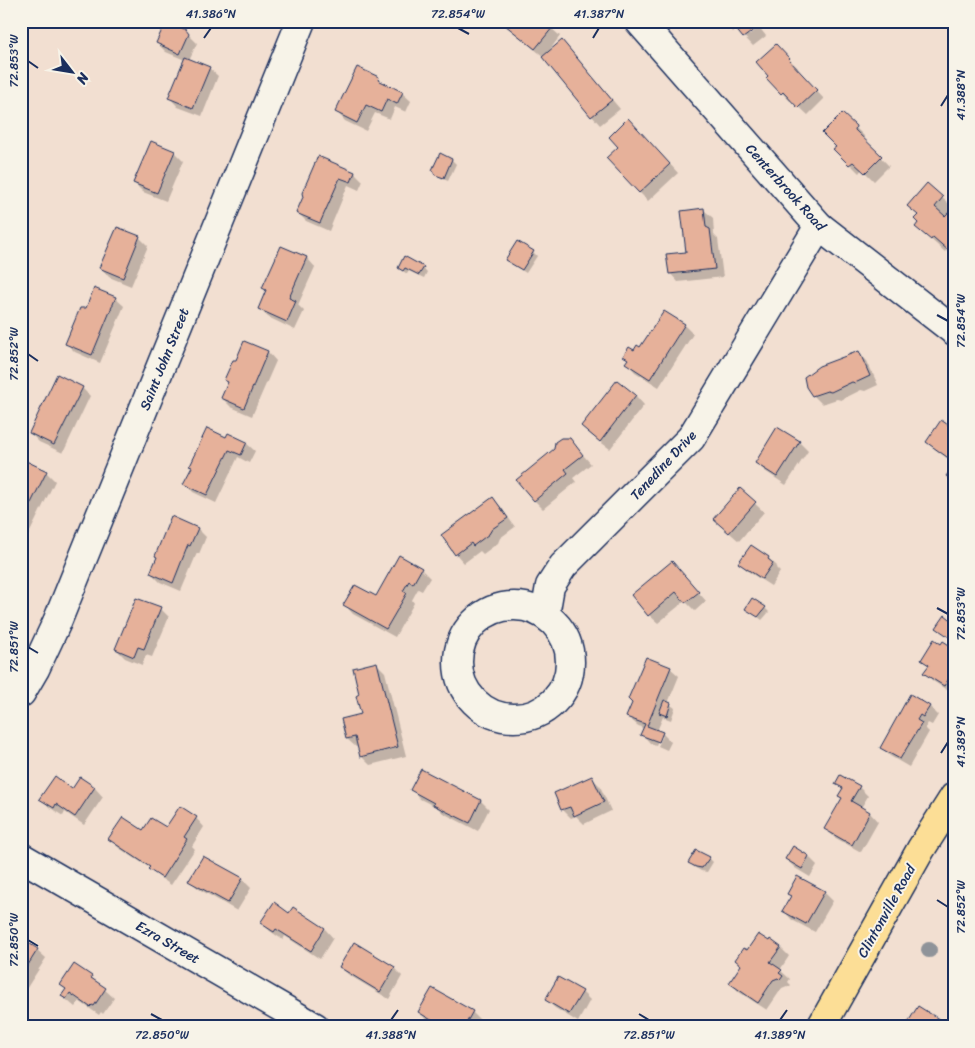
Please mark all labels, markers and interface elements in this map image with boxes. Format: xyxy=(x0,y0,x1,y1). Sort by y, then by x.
text: 41.386°N xyxy=(186,3,237,25)
text: 72.854°W xyxy=(431,3,486,25)
text: 41.387°N xyxy=(574,3,625,25)
text: 72.853°W xyxy=(3,34,25,87)
north arrow xyxy=(48,48,98,98)
text: N xyxy=(69,67,96,89)
text: 41.388°N xyxy=(950,69,972,120)
street label: Centerbrook Road xyxy=(739,138,833,238)
text: 72.854°W xyxy=(950,293,972,348)
street label: Saint John Street xyxy=(132,304,196,414)
text: 72.852°W xyxy=(3,327,25,381)
street label: Tenedine Drive xyxy=(624,424,703,507)
text: 72.853°W xyxy=(950,587,972,640)
text: 72.851°W xyxy=(3,621,25,673)
text: 41.389°N xyxy=(950,716,972,767)
street label: Clintonville Road xyxy=(850,858,923,963)
text: 72.852°W xyxy=(950,880,972,934)
text: 72.850°W xyxy=(3,912,25,967)
street label: Ezra Street xyxy=(131,914,205,971)
text: 72.850°W xyxy=(135,1024,190,1046)
text: 41.388°N xyxy=(366,1024,417,1046)
text: 72.851°W xyxy=(623,1024,675,1046)
text: 41.389°N xyxy=(755,1024,806,1046)

